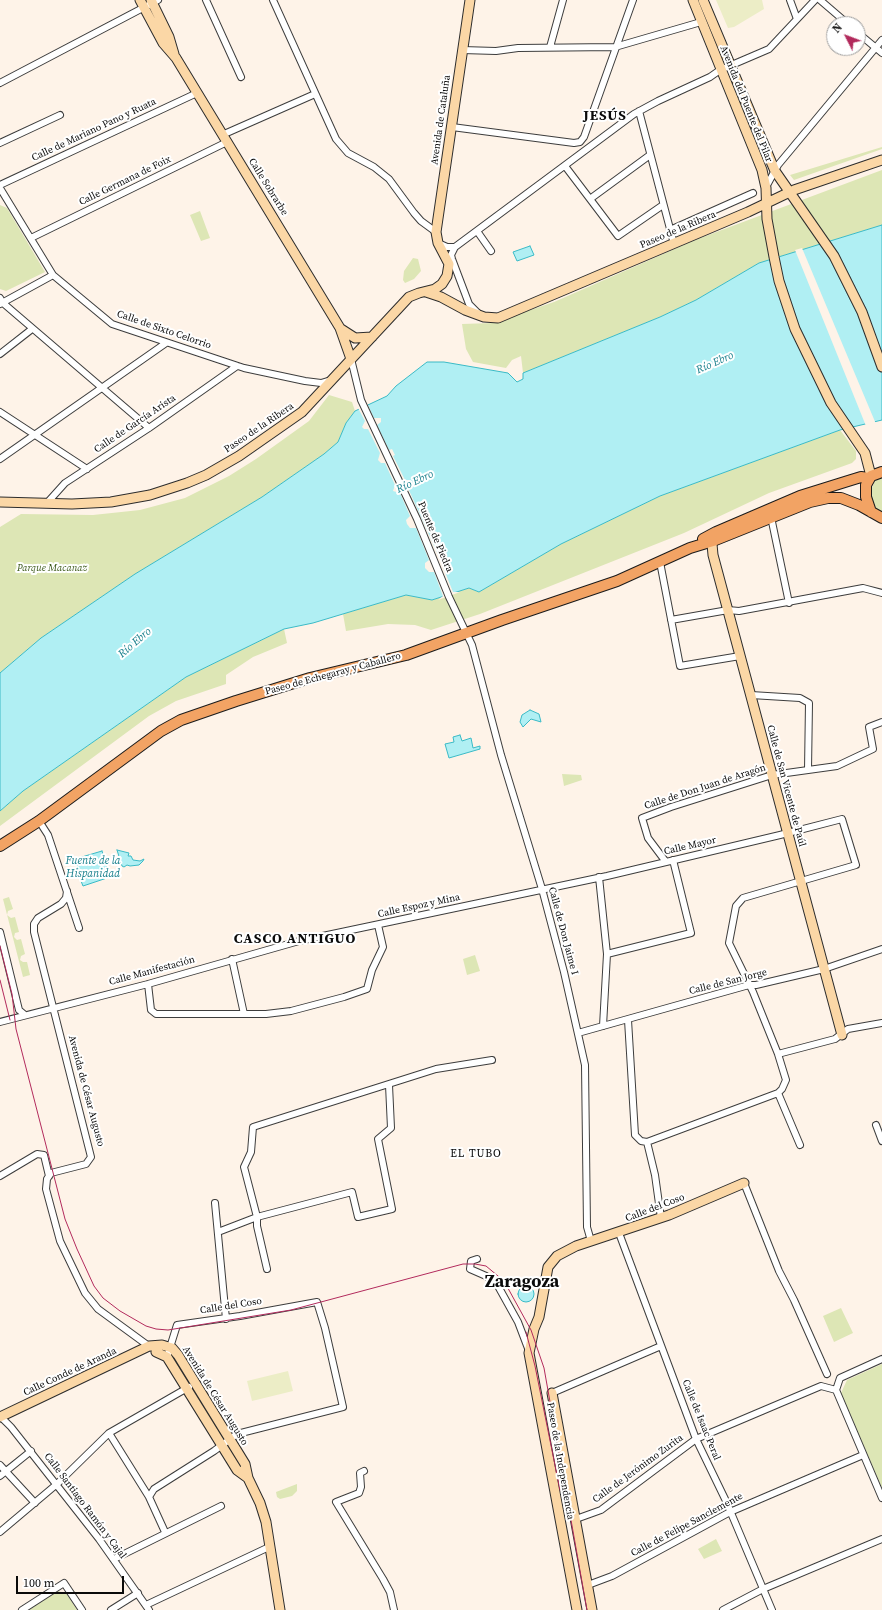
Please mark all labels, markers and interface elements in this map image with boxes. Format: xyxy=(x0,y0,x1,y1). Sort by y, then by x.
north arrow xyxy=(826,16,866,56)
text: N xyxy=(829,20,846,36)
street label: Avenida del Puente del Pilar xyxy=(717,44,775,164)
street label: Avenida de Cataluña xyxy=(429,74,453,166)
street label: Calle de Mariano Pano y Ruata xyxy=(30,96,158,164)
district label: JESÚS xyxy=(583,108,627,124)
street label: Calle Germana de Foix xyxy=(77,154,173,208)
street label: Calle Sobrarbe xyxy=(246,156,290,218)
street label: Paseo de la Ribera xyxy=(638,209,718,251)
street label: Calle de Sixto Celorrio xyxy=(115,308,213,352)
water label: Río Ebro xyxy=(694,349,736,377)
street label: Calle de García Arista xyxy=(92,392,178,456)
street label: Paseo de la Ribera xyxy=(222,400,296,456)
water label: Río Ebro xyxy=(394,468,436,496)
street label: Puente de Piedra xyxy=(415,500,455,574)
park label: Parque Macanaz xyxy=(17,562,87,574)
water label: Río Ebro xyxy=(116,625,154,661)
street label: Paseo de Echegaray y Caballero xyxy=(264,650,402,698)
street label: Calle de San Vicente de Paúl xyxy=(764,724,808,848)
street label: Calle de Don Juan de Aragón xyxy=(643,762,767,812)
street label: Calle Mayor xyxy=(663,834,717,858)
water label: Fuente de la Hispanidad xyxy=(65,854,121,880)
street label: Calle de Don Jaime I xyxy=(545,886,581,976)
street label: Calle Espoz y Mina xyxy=(377,891,461,921)
district label: CASCO ANTIGUO xyxy=(234,931,356,947)
street label: Calle Manifestación xyxy=(108,954,196,988)
street label: Calle de San Jorge xyxy=(688,967,768,997)
street label: Avenida de César Augusto xyxy=(65,1034,107,1148)
district label: EL TUBO xyxy=(450,1147,502,1161)
street label: Calle del Coso xyxy=(624,1191,686,1225)
district label: Zaragoza xyxy=(485,1271,559,1293)
street label: Calle del Coso xyxy=(199,1295,263,1317)
street label: Avenida de César Augusto xyxy=(180,1344,250,1448)
street label: Calle Conde de Aranda xyxy=(22,1345,118,1399)
street label: Calle de Isaac Peral xyxy=(679,1378,723,1462)
street label: Paseo de la Independencia xyxy=(544,1401,576,1521)
street label: Calle de Jerónimo Zurita xyxy=(590,1432,686,1506)
street label: Calle Santiago Ramón y Cajal xyxy=(41,1451,129,1561)
street label: Calle de Felipe Sanclemente xyxy=(629,1490,745,1560)
scale bar xyxy=(18,1568,126,1594)
text: 100 m xyxy=(23,1575,55,1591)

